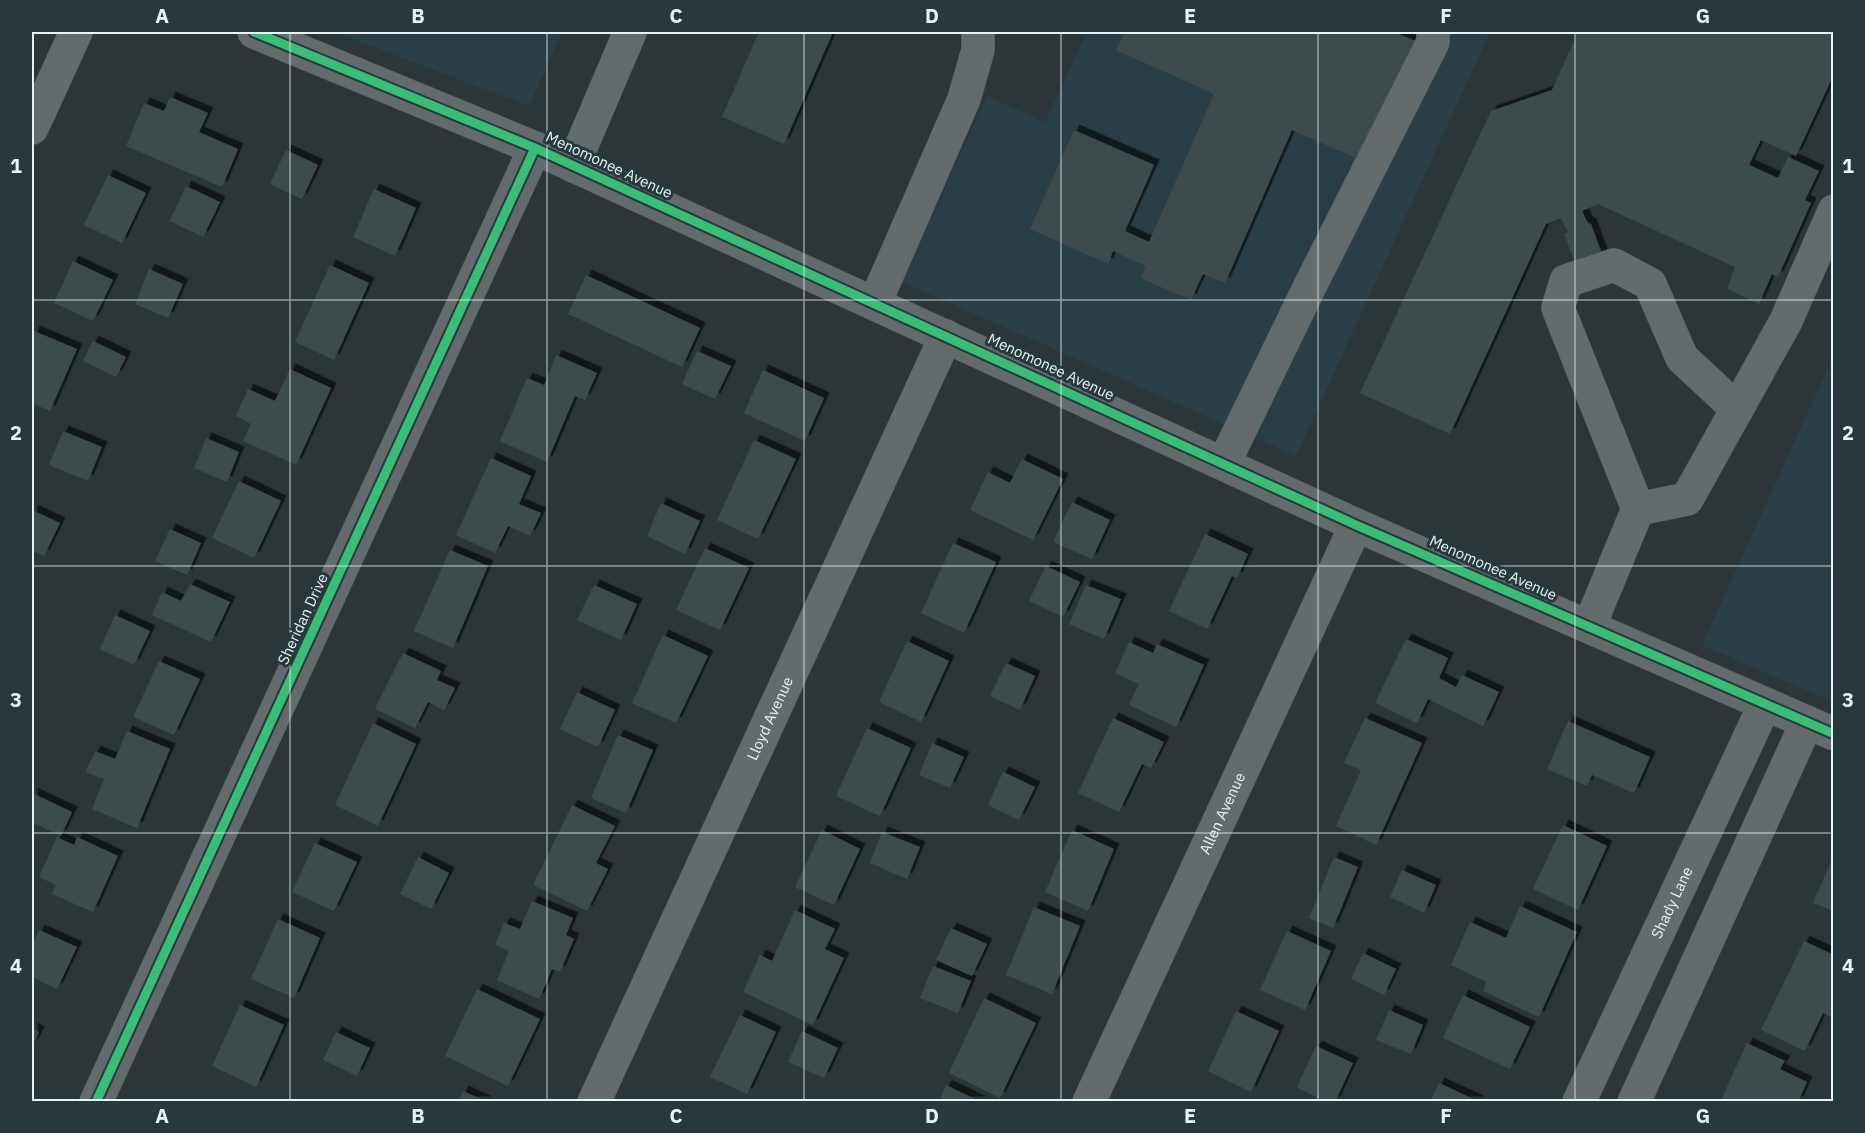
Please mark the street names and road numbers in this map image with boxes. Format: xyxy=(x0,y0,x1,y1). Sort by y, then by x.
street label: Menomonee Avenue xyxy=(543,127,676,202)
street label: Menomonee Avenue xyxy=(985,329,1118,404)
street label: Menomonee Avenue xyxy=(1427,531,1560,604)
street label: Sheridan Drive xyxy=(273,570,332,667)
street label: Lloyd Avenue xyxy=(742,674,797,763)
street label: Allen Avenue xyxy=(1195,769,1249,857)
street label: Shady Lane xyxy=(1647,863,1697,942)

